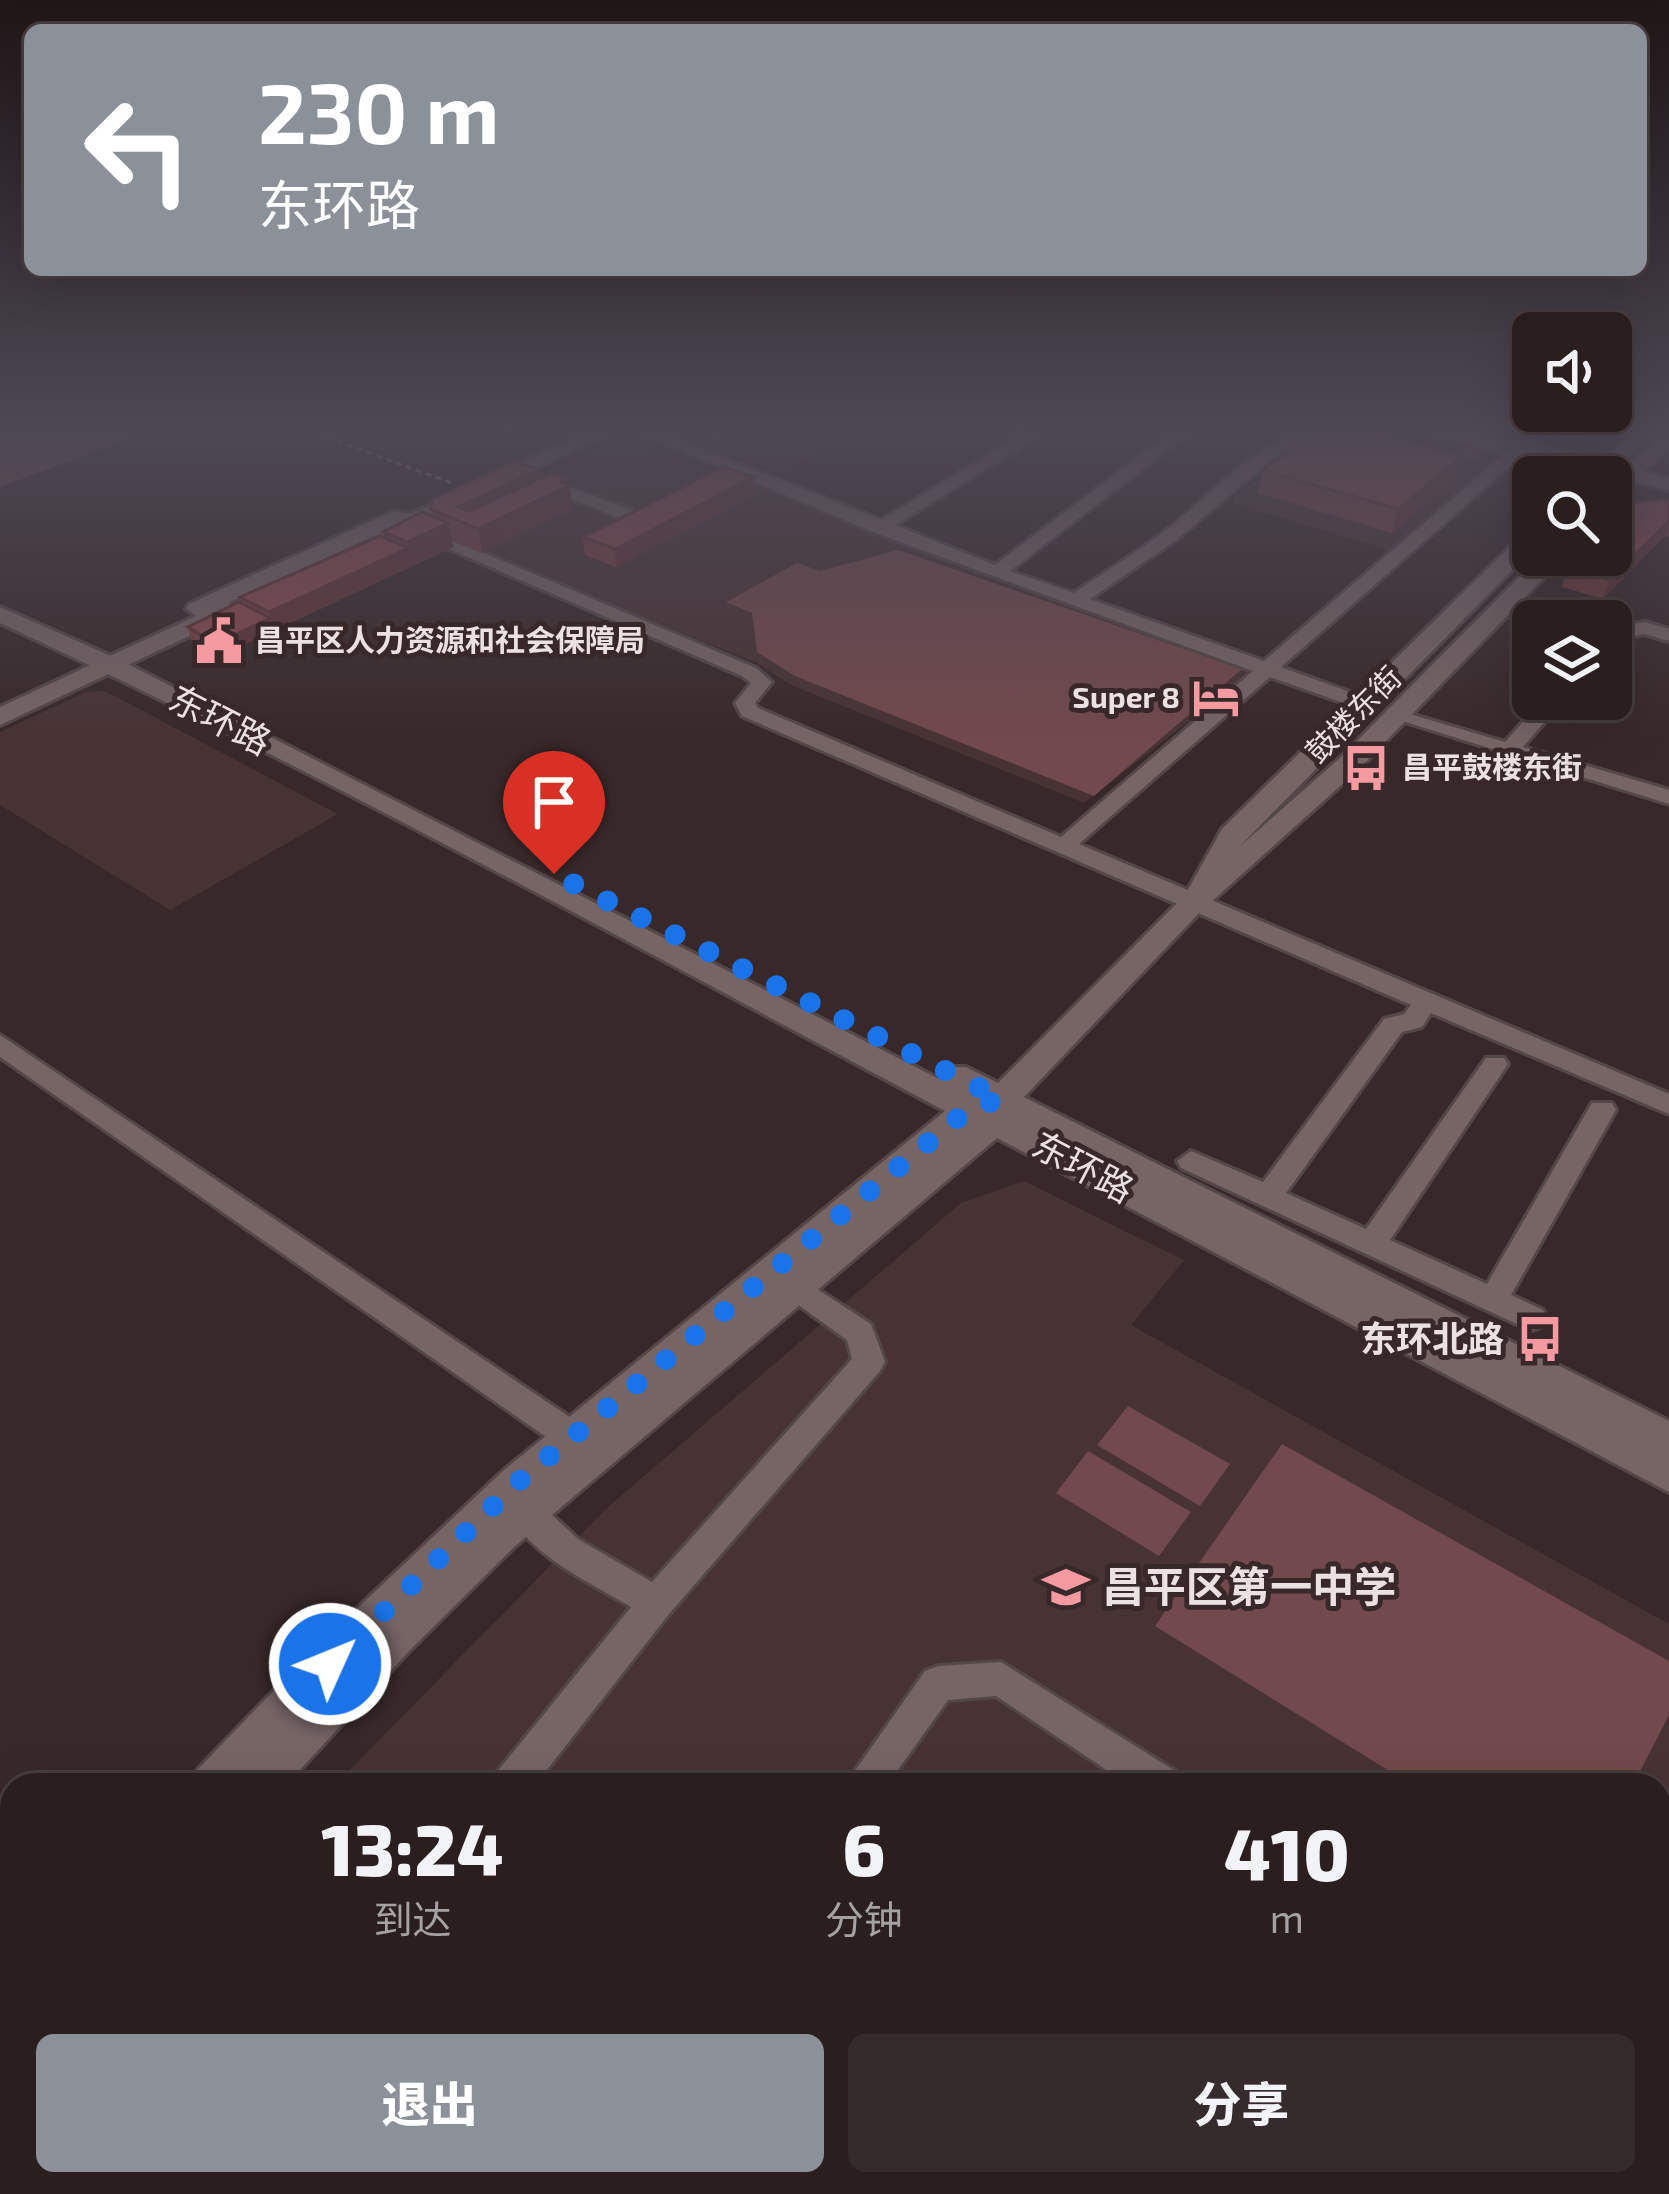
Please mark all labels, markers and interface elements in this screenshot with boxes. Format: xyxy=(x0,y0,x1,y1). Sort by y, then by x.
text: 230 m xyxy=(258,60,500,161)
icon: left xyxy=(60,72,216,228)
text: 东环路 xyxy=(258,171,420,236)
map controls xyxy=(1512,312,1632,720)
button: sound xyxy=(1512,312,1632,432)
button: search xyxy=(1512,456,1632,576)
button: layers xyxy=(1512,600,1632,720)
public building icon: 昌平区人力资源和社会保障局 xyxy=(194,616,244,666)
place label: 昌平区人力资源和社会保障局 xyxy=(255,621,645,657)
street label: 鼓楼东街 xyxy=(1297,658,1408,769)
hotel icon: Super 8 xyxy=(1191,673,1241,723)
street label: 东环路 xyxy=(163,675,279,762)
place label: Super 8 xyxy=(1072,678,1180,714)
bus stop icon: 昌平鼓楼东街 xyxy=(1341,743,1391,793)
place label: 昌平鼓楼东街 xyxy=(1402,748,1582,784)
pin xyxy=(503,751,605,874)
icon: arrive xyxy=(521,769,587,835)
street label: 东环路 xyxy=(1026,1121,1141,1210)
bus stop icon: 东环北路 xyxy=(1515,1314,1565,1364)
place label: 东环北路 xyxy=(1360,1316,1504,1359)
place label: 昌平区第一中学 xyxy=(1102,1560,1396,1610)
school or university icon: 昌平区第一中学 xyxy=(1041,1562,1091,1612)
position arrow xyxy=(267,1601,393,1727)
text: 13:24 xyxy=(321,1804,504,1890)
text: 6 xyxy=(842,1804,885,1890)
text: 410 xyxy=(1224,1809,1350,1895)
text: m xyxy=(1270,1894,1304,1941)
text: 到达 xyxy=(373,1895,451,1942)
text: 分钟 xyxy=(825,1895,903,1942)
button: 退出 xyxy=(36,2034,824,2172)
button: 分享 xyxy=(848,2034,1635,2172)

